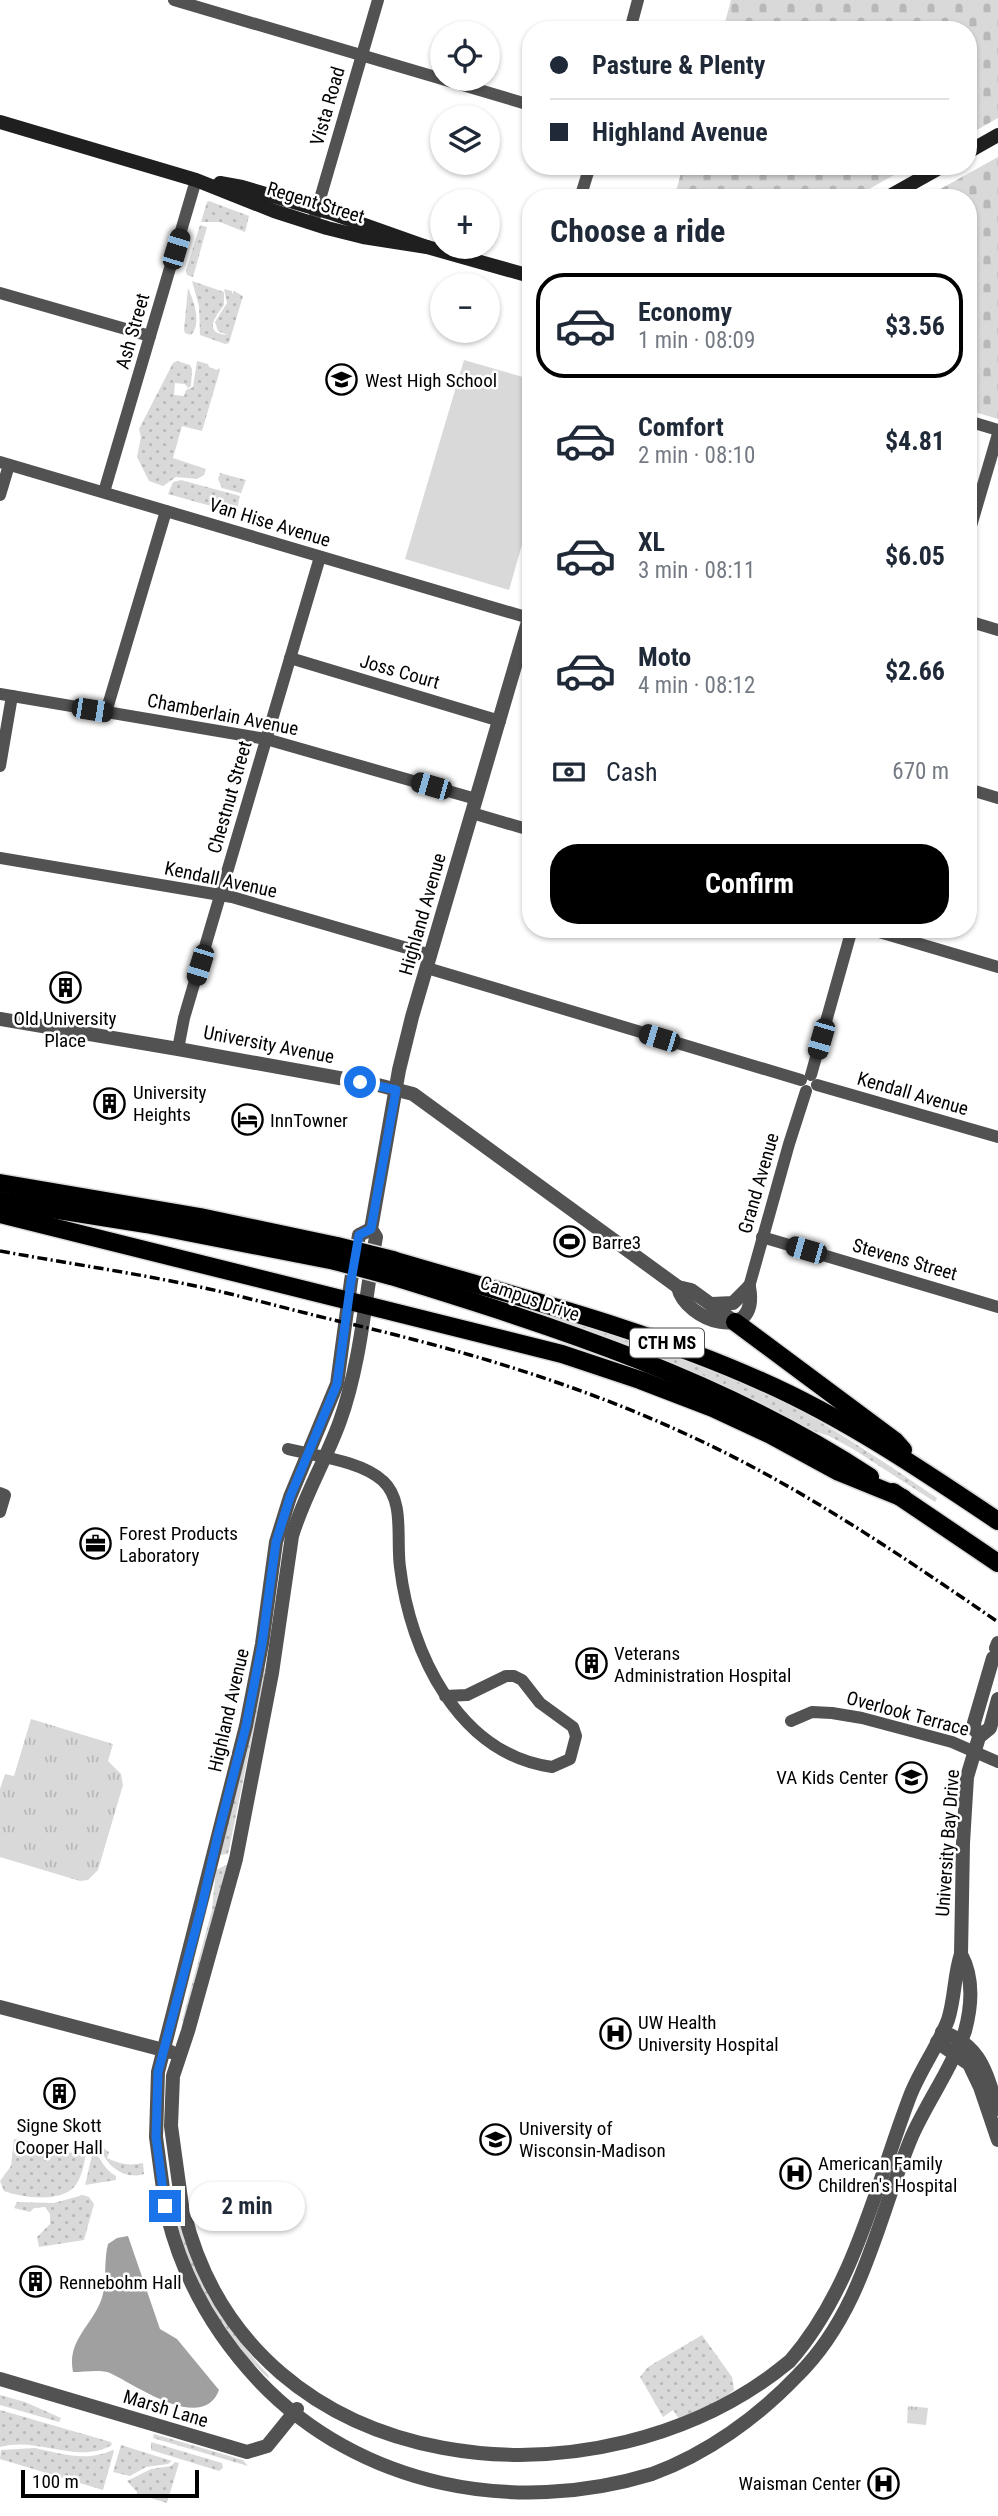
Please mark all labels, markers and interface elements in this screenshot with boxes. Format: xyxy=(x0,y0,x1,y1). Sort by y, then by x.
map controls xyxy=(430,21,500,343)
button: locate xyxy=(430,21,500,91)
text: Pasture & Plenty xyxy=(592,50,765,80)
street label: Vista Road xyxy=(305,64,350,148)
button: layers xyxy=(430,105,500,175)
text: Highland Avenue xyxy=(592,117,768,147)
street label: Regent Street xyxy=(264,177,368,228)
button: + xyxy=(430,189,500,259)
text: Choose a ride xyxy=(550,212,725,250)
car xyxy=(160,226,193,272)
button: − xyxy=(430,273,500,343)
street label: Ash Street xyxy=(111,291,154,372)
icon: car xyxy=(554,294,617,357)
text: Economy xyxy=(638,297,732,327)
text: $3.56 xyxy=(885,311,945,341)
text: 1 min · 08:09 xyxy=(638,327,755,354)
school or university icon: West High School xyxy=(325,363,359,397)
place label: West High School xyxy=(365,369,497,392)
icon: car xyxy=(554,409,617,472)
text: Comfort xyxy=(638,412,724,442)
text: $4.81 xyxy=(885,426,945,456)
text: 2 min · 08:10 xyxy=(638,442,755,469)
street label: Van Hise Avenue xyxy=(206,493,333,552)
icon: car xyxy=(554,524,617,587)
text: XL xyxy=(638,527,665,557)
text: $6.05 xyxy=(885,541,945,571)
text: 3 min · 08:11 xyxy=(638,557,755,584)
icon: car xyxy=(554,639,617,702)
text: Moto xyxy=(638,642,691,672)
street label: Joss Court xyxy=(357,649,442,694)
text: $2.66 xyxy=(885,656,945,686)
text: 4 min · 08:12 xyxy=(638,672,755,699)
street label: Chamberlain Avenue xyxy=(145,689,301,740)
car xyxy=(70,696,115,724)
street label: Chestnut Street xyxy=(202,738,257,856)
icon: cash xyxy=(550,753,588,791)
text: Cash xyxy=(606,757,658,787)
text: 670 m xyxy=(892,758,949,785)
car xyxy=(408,770,455,802)
button: Confirm xyxy=(550,844,949,924)
street label: Highland Avenue xyxy=(394,850,451,978)
street label: Kendall Avenue xyxy=(162,856,279,903)
car xyxy=(184,942,217,988)
building icon: Old University Place xyxy=(48,970,82,1004)
place label: Old University Place xyxy=(13,1007,117,1052)
car xyxy=(806,1016,837,1062)
street label: University Avenue xyxy=(202,1021,336,1068)
car xyxy=(636,1022,683,1054)
route start xyxy=(344,1066,376,1098)
street label: Kendall Avenue xyxy=(855,1067,971,1120)
place label: University Heights xyxy=(133,1081,207,1126)
building icon: University Heights xyxy=(93,1086,127,1120)
hotel icon: InnTowner xyxy=(230,1103,264,1137)
place label: InnTowner xyxy=(270,1109,348,1132)
street label: Grand Avenue xyxy=(733,1130,784,1236)
sports icon: Barre3 xyxy=(552,1225,586,1259)
place label: Barre3 xyxy=(592,1231,641,1254)
car xyxy=(783,1234,830,1266)
street label: Stevens Street xyxy=(850,1234,960,1285)
street label: Campus Drive xyxy=(477,1271,583,1326)
road number: CTH MS xyxy=(630,1328,704,1358)
place label: Forest Products Laboratory xyxy=(119,1522,238,1567)
office icon: Forest Products Laboratory xyxy=(79,1527,113,1561)
place label: Veterans Administration Hospital xyxy=(614,1642,791,1687)
street label: Highland Avenue xyxy=(203,1646,254,1774)
building icon: Veterans Administration Hospital xyxy=(574,1647,608,1681)
street label: Overlook Terrace xyxy=(844,1686,972,1741)
school or university icon: VA Kids Center xyxy=(894,1760,928,1794)
place label: VA Kids Center xyxy=(776,1766,888,1789)
street label: University Bay Drive xyxy=(931,1769,964,1917)
place label: UW Health University Hospital xyxy=(638,2011,779,2056)
hospital icon: UW Health University Hospital xyxy=(598,2016,632,2050)
building icon: Signe Skott Cooper Hall xyxy=(42,2077,76,2111)
place label: Signe Skott Cooper Hall xyxy=(15,2114,103,2159)
place label: University of Wisconsin-Madison xyxy=(519,2117,666,2162)
school or university icon: University of Wisconsin-Madison xyxy=(479,2122,513,2156)
place label: American Family Children's Hospital xyxy=(818,2152,957,2197)
hospital icon: American Family Children's Hospital xyxy=(778,2157,812,2191)
callout: 2 min xyxy=(190,2182,305,2230)
route end xyxy=(149,2190,181,2222)
text: 2 min xyxy=(221,2193,273,2220)
building icon: Rennebohm Hall xyxy=(19,2265,53,2299)
place label: Rennebohm Hall xyxy=(59,2271,182,2294)
street label: Marsh Lane xyxy=(121,2385,211,2432)
hospital icon: Waisman Center xyxy=(867,2466,901,2500)
scale bar xyxy=(21,2467,200,2499)
text: 100 m xyxy=(32,2470,79,2493)
place label: Waisman Center xyxy=(739,2472,861,2495)

